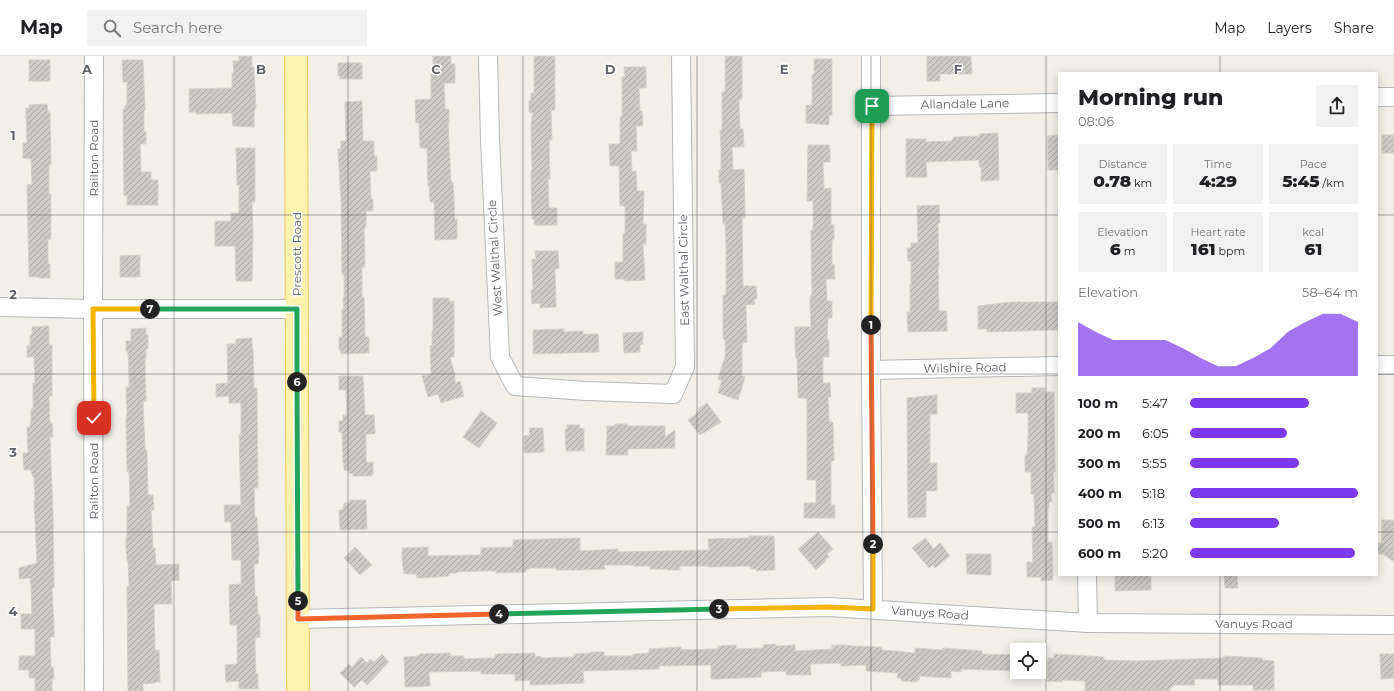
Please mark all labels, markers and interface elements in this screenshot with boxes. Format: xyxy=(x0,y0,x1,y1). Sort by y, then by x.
search box xyxy=(87,10,367,46)
text: Map xyxy=(20,16,63,39)
icon: search xyxy=(101,17,123,39)
text: Search here xyxy=(133,18,222,37)
text: Map xyxy=(1214,19,1245,37)
text: Layers xyxy=(1267,19,1312,37)
text: Share xyxy=(1334,19,1374,37)
text: A xyxy=(81,61,93,77)
text: B xyxy=(256,61,266,77)
text: C xyxy=(431,61,441,77)
text: D xyxy=(605,61,616,77)
text: E xyxy=(780,61,789,77)
text: F xyxy=(954,61,962,77)
text: Morning run xyxy=(1078,84,1223,111)
button: share xyxy=(1316,85,1358,127)
pin xyxy=(855,89,889,123)
icon: arrive xyxy=(861,95,883,117)
street label: Allandale Lane xyxy=(921,95,1009,112)
text: 08:06 xyxy=(1078,113,1114,129)
street label: Railton Road xyxy=(86,120,101,196)
text: 1 xyxy=(10,127,16,143)
text: Distance xyxy=(1099,157,1147,171)
text: Time xyxy=(1204,157,1232,171)
text: Pace xyxy=(1300,157,1327,171)
text: 0.78 xyxy=(1093,171,1131,191)
text: 4:29 xyxy=(1199,171,1237,191)
text: 5:45 xyxy=(1282,171,1320,191)
text: km xyxy=(1131,176,1152,190)
text: /km xyxy=(1320,176,1344,190)
street label: West Walthal Circle xyxy=(484,199,505,317)
street label: Prescott Road xyxy=(289,212,304,296)
street label: East Walthal Circle xyxy=(675,214,692,326)
text: Elevation xyxy=(1097,225,1148,239)
text: Heart rate xyxy=(1190,225,1246,239)
text: kcal xyxy=(1302,225,1324,239)
text: 6 xyxy=(1110,239,1121,259)
text: 161 xyxy=(1191,239,1216,259)
text: 61 xyxy=(1304,239,1322,259)
text: m xyxy=(1121,244,1135,258)
text: bpm xyxy=(1216,244,1245,258)
text: Elevation xyxy=(1078,284,1138,300)
text: 58–64 m xyxy=(1302,284,1358,300)
text: 2 xyxy=(9,286,17,302)
pin: 7 xyxy=(140,299,160,319)
text: 7 xyxy=(147,302,153,316)
pin: 1 xyxy=(861,315,881,335)
text: 1 xyxy=(869,318,873,332)
street label: Wilshire Road xyxy=(923,359,1007,376)
pin: 6 xyxy=(287,372,307,392)
text: 6 xyxy=(293,375,301,389)
text: 100 m xyxy=(1078,395,1118,411)
text: 5:47 xyxy=(1142,395,1168,411)
pin xyxy=(77,401,111,435)
icon: check xyxy=(83,407,105,429)
text: 200 m xyxy=(1078,425,1121,441)
text: 6:05 xyxy=(1142,425,1169,441)
street label: Railton Road xyxy=(86,443,101,519)
text: 3 xyxy=(8,444,17,460)
text: 300 m xyxy=(1078,455,1121,471)
text: 5:55 xyxy=(1142,455,1167,471)
text: 400 m xyxy=(1078,485,1122,501)
text: 5:18 xyxy=(1142,485,1165,501)
text: 500 m xyxy=(1078,515,1121,531)
text: 6:13 xyxy=(1142,515,1165,531)
pin: 2 xyxy=(863,534,883,554)
text: 2 xyxy=(870,537,876,551)
text: 600 m xyxy=(1078,545,1121,561)
text: 5:20 xyxy=(1142,545,1168,561)
pin: 5 xyxy=(288,591,308,611)
text: 5 xyxy=(295,594,301,608)
pin: 3 xyxy=(709,599,729,619)
text: 3 xyxy=(716,602,722,616)
street label: Vanuys Road xyxy=(891,602,969,623)
text: 4 xyxy=(9,603,18,619)
pin: 4 xyxy=(489,604,509,624)
text: 4 xyxy=(495,607,503,621)
street label: Vanuys Road xyxy=(1215,616,1293,631)
map controls xyxy=(1010,643,1046,679)
button: locate xyxy=(1010,643,1046,679)

